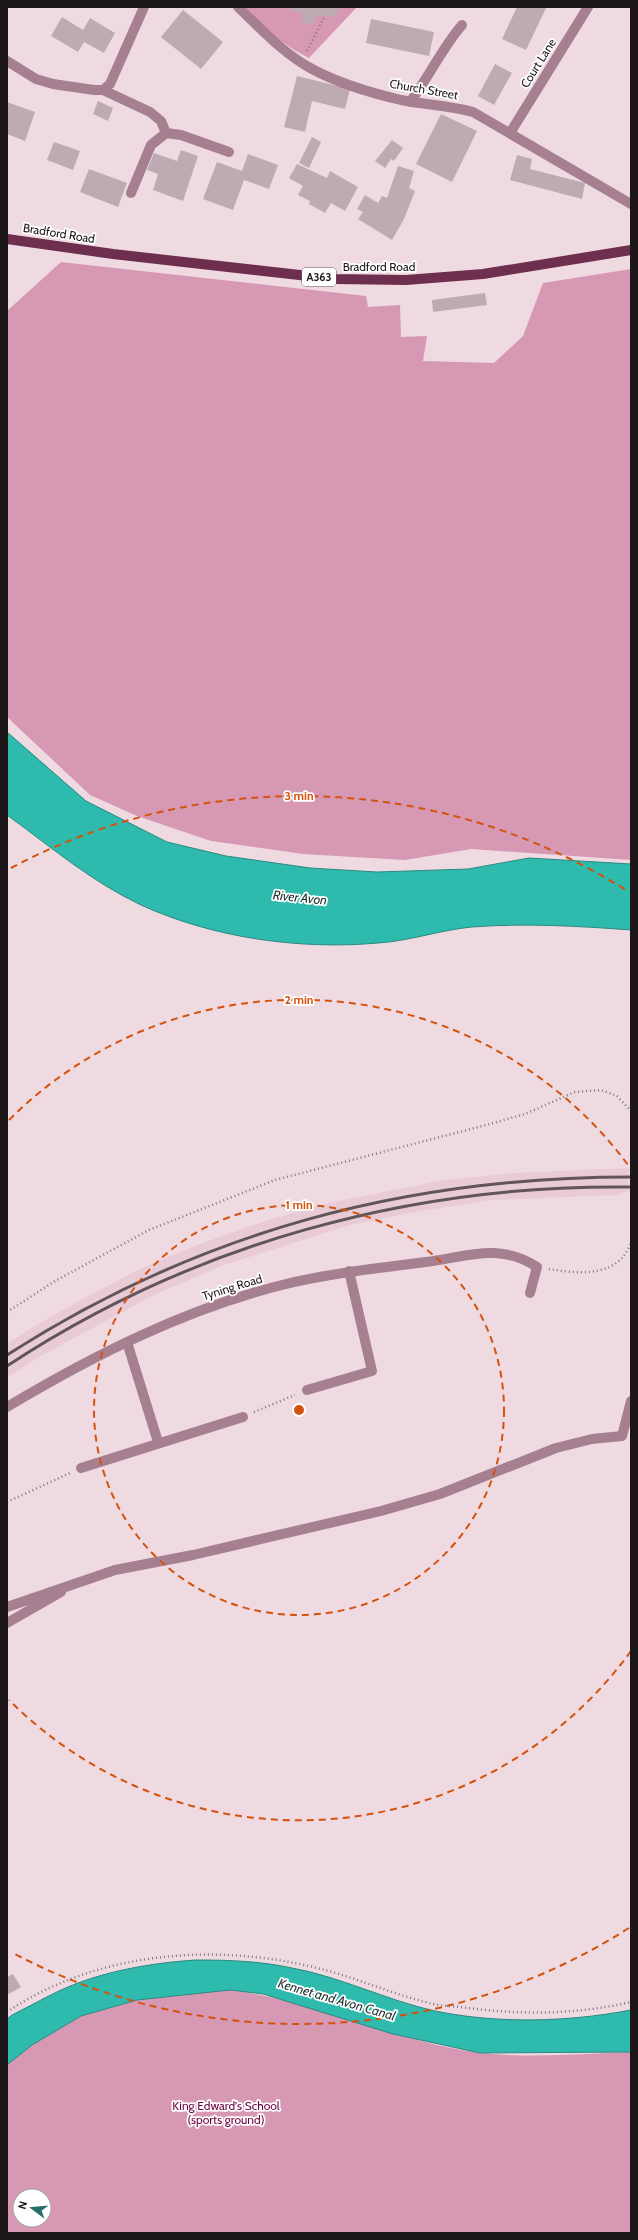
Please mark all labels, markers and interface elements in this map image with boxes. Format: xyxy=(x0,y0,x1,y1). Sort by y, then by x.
street label: Court Lane xyxy=(517,36,559,90)
street label: Church Street xyxy=(389,76,459,102)
street label: Bradford Road xyxy=(22,220,96,246)
street label: Bradford Road xyxy=(343,259,415,274)
road number: A363 xyxy=(302,268,336,286)
text: 3 min xyxy=(284,788,314,803)
water label: River Avon xyxy=(272,886,328,908)
text: 2 min xyxy=(285,992,313,1007)
text: 1 min xyxy=(285,1197,313,1212)
street label: Tyning Road xyxy=(200,1271,264,1303)
centre of rings xyxy=(292,1403,306,1417)
water label: Kennet and Avon Canal xyxy=(276,1975,398,2023)
park label: King Edward's School (sports ground) xyxy=(172,2098,280,2127)
north arrow xyxy=(12,2188,52,2228)
text: N xyxy=(15,2200,30,2211)

